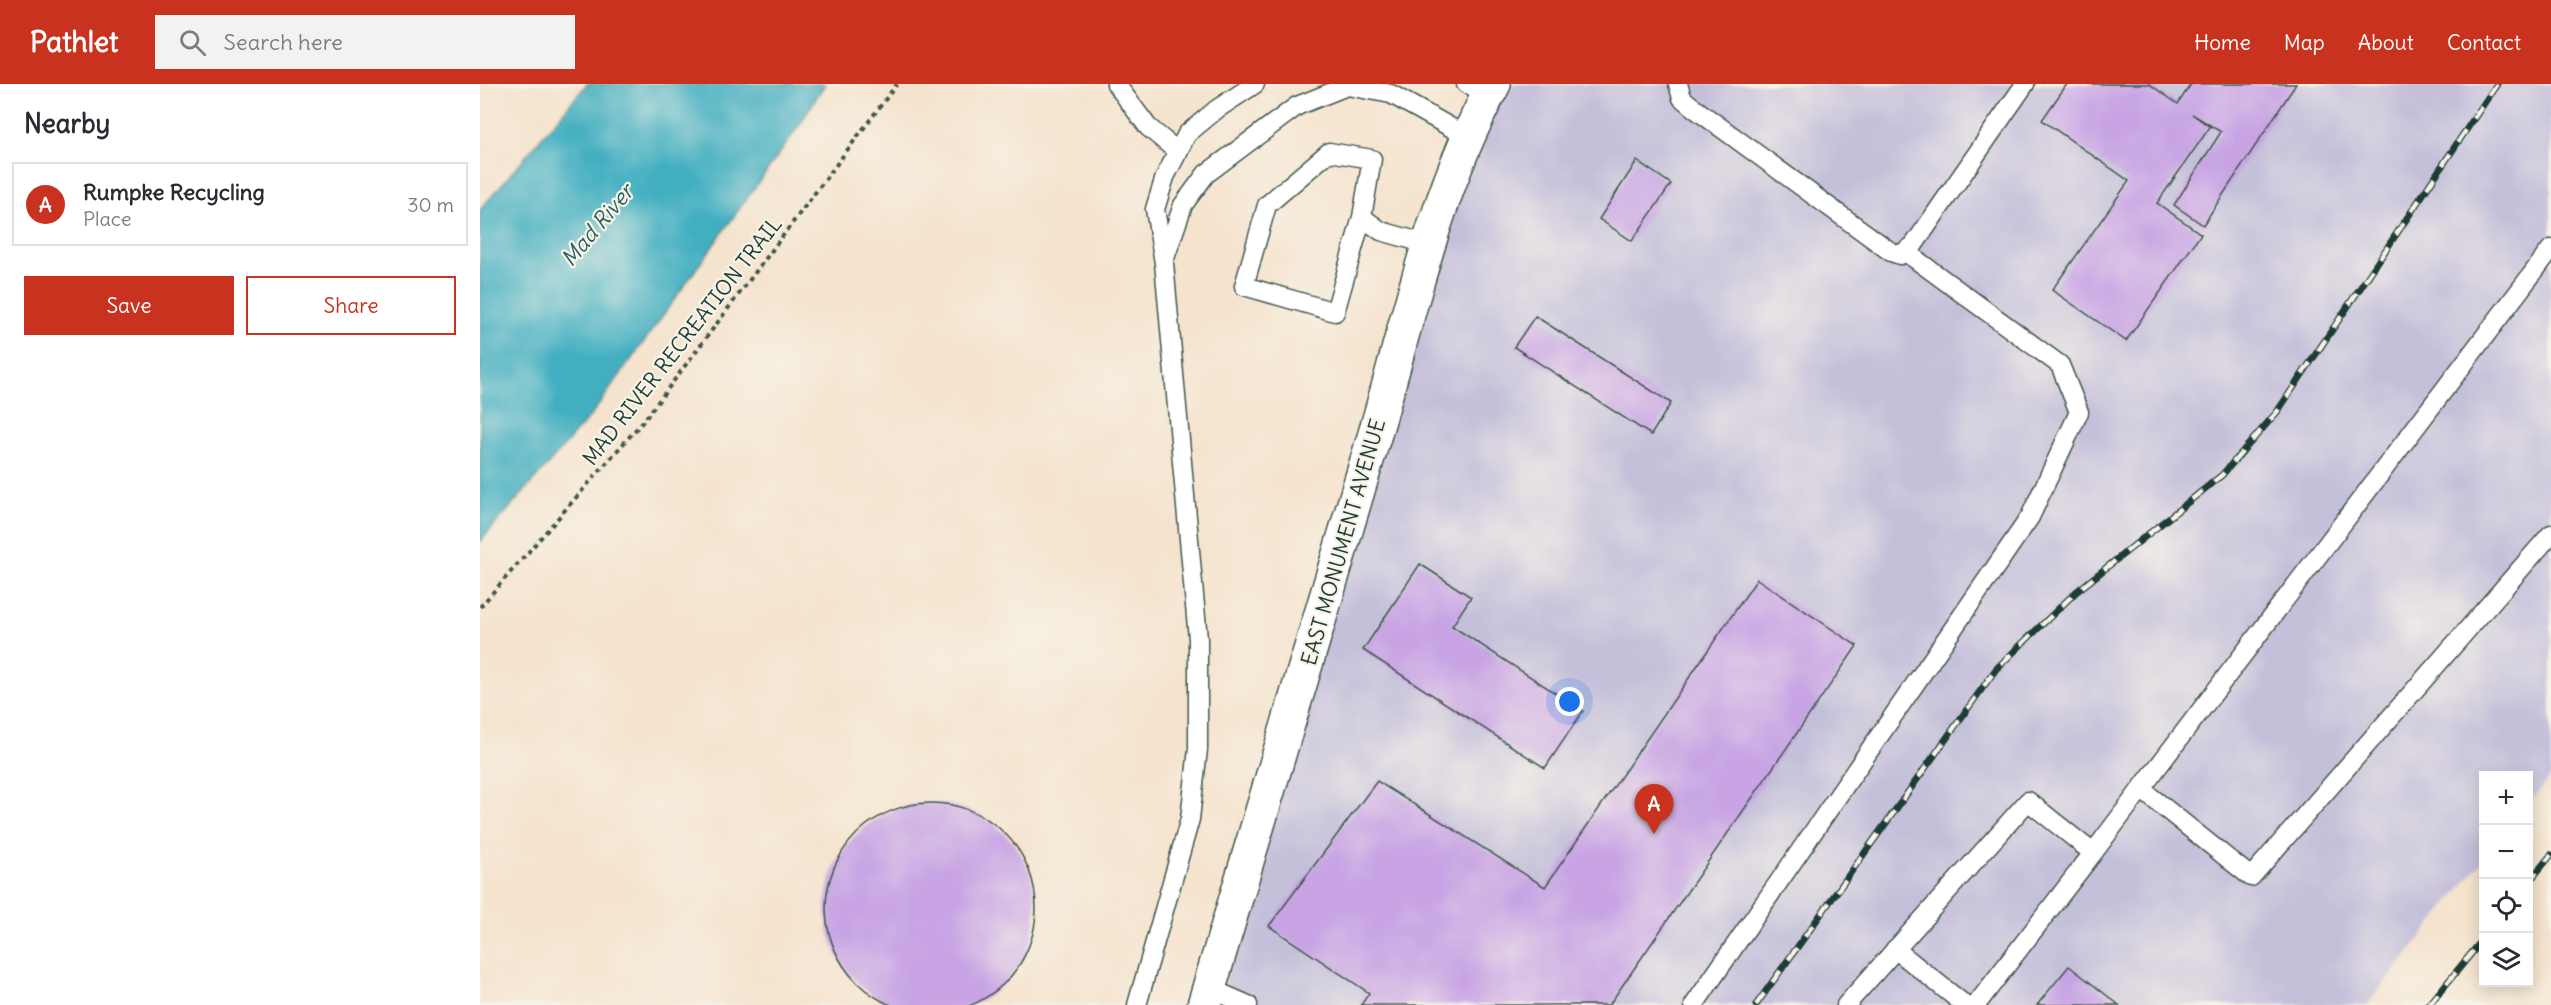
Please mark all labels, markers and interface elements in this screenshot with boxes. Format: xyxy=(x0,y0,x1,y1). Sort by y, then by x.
search box xyxy=(155,15,575,69)
text: Pathlet xyxy=(30,24,119,60)
icon: search xyxy=(176,26,209,59)
text: Search here xyxy=(224,28,343,56)
text: Home xyxy=(2194,29,2251,56)
text: Map xyxy=(2284,29,2325,56)
text: About xyxy=(2358,29,2414,56)
text: Contact xyxy=(2447,29,2521,56)
text: Nearby xyxy=(24,107,110,140)
water label: Mad River xyxy=(555,176,641,272)
text: Rumpke Recycling xyxy=(83,178,265,206)
text: A xyxy=(39,192,52,217)
text: 30 m xyxy=(407,192,454,217)
text: Place xyxy=(83,206,131,231)
street label: MAD RIVER RECREATION TRAIL xyxy=(577,211,787,471)
button: Save xyxy=(24,276,234,335)
button: Share xyxy=(246,276,456,335)
street label: EAST MONUMENT AVENUE xyxy=(1295,416,1391,668)
your location xyxy=(1555,687,1584,716)
map controls xyxy=(2479,771,2533,987)
button: + xyxy=(2479,771,2533,825)
pin: A xyxy=(1634,784,1674,834)
button: − xyxy=(2479,825,2533,879)
button: locate xyxy=(2479,879,2533,933)
button: layers xyxy=(2479,933,2533,987)

